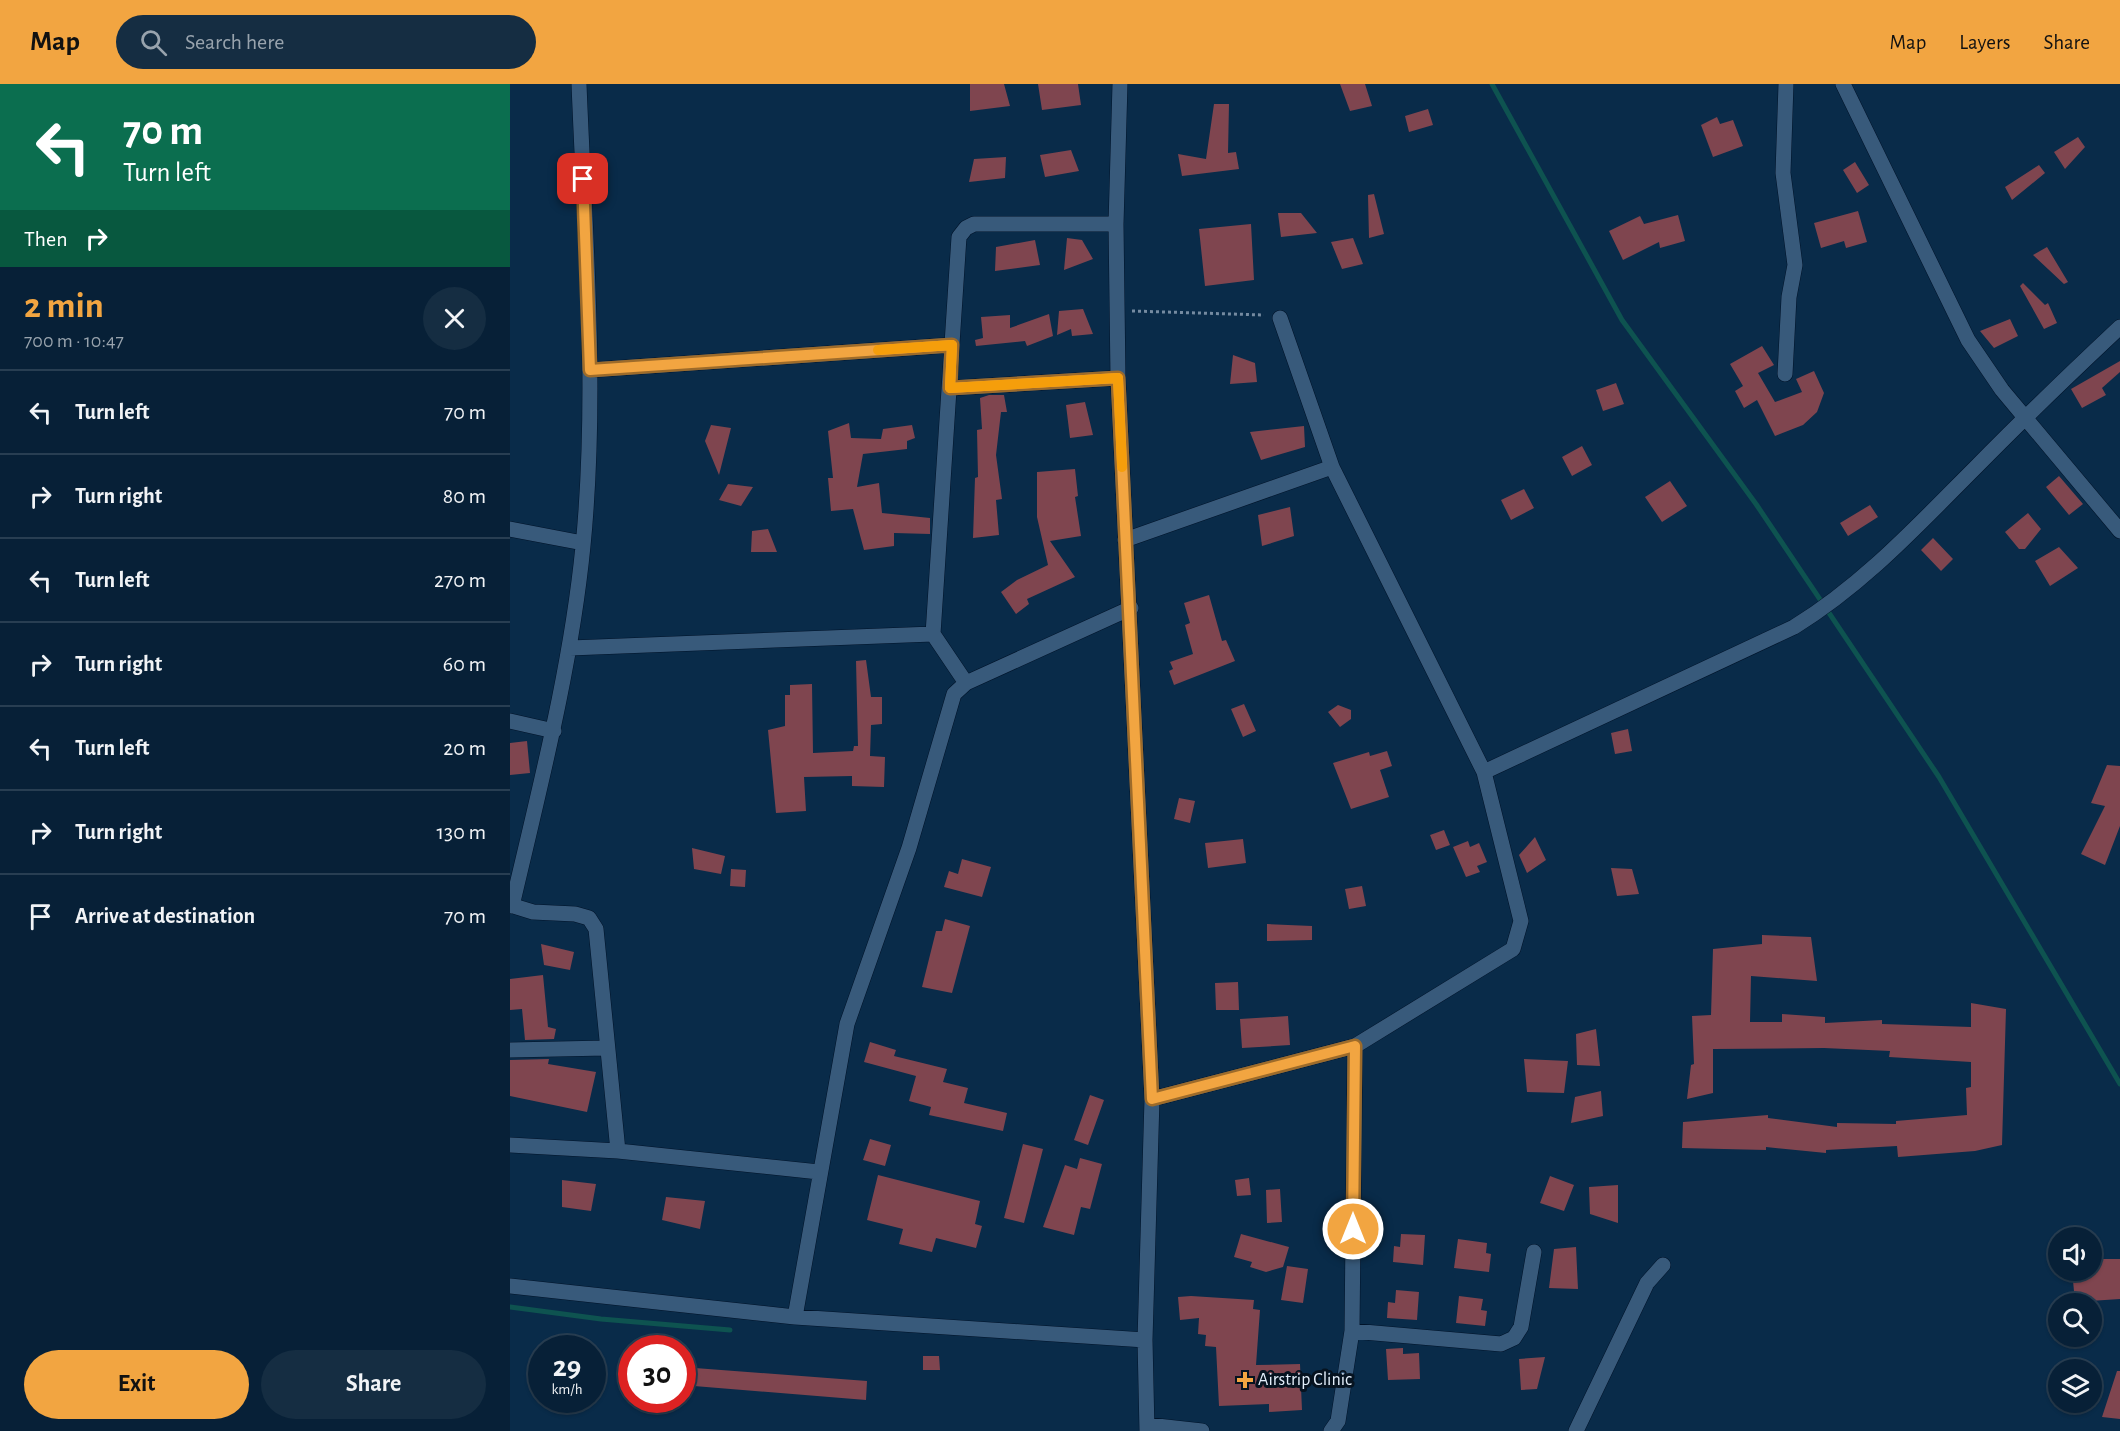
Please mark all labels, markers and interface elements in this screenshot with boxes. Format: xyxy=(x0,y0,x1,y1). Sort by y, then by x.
search box xyxy=(116,15,536,69)
icon: search xyxy=(137,26,170,59)
text: Map xyxy=(30,28,80,56)
text: Search here xyxy=(185,31,284,53)
text: Map xyxy=(1890,32,1926,53)
text: Layers xyxy=(1959,32,2010,53)
text: Share xyxy=(2043,32,2090,53)
icon: left xyxy=(24,108,102,186)
text: 70 m xyxy=(123,110,203,152)
pin xyxy=(557,153,608,204)
text: Turn left xyxy=(123,159,211,186)
icon: arrive xyxy=(566,162,599,195)
icon: right xyxy=(80,222,113,255)
text: Then xyxy=(24,228,68,250)
button: close xyxy=(423,287,486,350)
text: 2 min xyxy=(24,288,104,324)
text: 700 m · 10:47 xyxy=(24,331,124,351)
icon: left xyxy=(24,396,57,429)
text: Turn left xyxy=(75,401,149,423)
text: 70 m xyxy=(444,401,486,423)
icon: right xyxy=(24,480,57,513)
text: Turn right xyxy=(75,485,162,507)
text: 80 m xyxy=(443,485,486,507)
icon: left xyxy=(24,564,57,597)
text: Turn left xyxy=(75,569,149,591)
text: 270 m xyxy=(434,569,486,591)
icon: right xyxy=(24,648,57,681)
text: Turn right xyxy=(75,653,162,675)
text: 60 m xyxy=(443,653,486,675)
icon: left xyxy=(24,732,57,765)
text: Turn left xyxy=(75,737,149,759)
text: 20 m xyxy=(443,737,486,759)
icon: right xyxy=(24,816,57,849)
text: Turn right xyxy=(75,821,162,843)
text: 130 m xyxy=(437,821,486,843)
icon: arrive xyxy=(24,900,57,933)
text: Arrive at destination xyxy=(75,905,255,927)
text: 70 m xyxy=(444,905,486,927)
position arrow xyxy=(1321,1197,1385,1261)
map controls xyxy=(2048,1227,2102,1413)
button: sound xyxy=(2048,1227,2102,1281)
button: search xyxy=(2048,1293,2102,1347)
speed limit sign: 30 xyxy=(618,1335,696,1413)
button: Exit xyxy=(24,1350,249,1419)
button: Share xyxy=(261,1350,486,1419)
text: 29 xyxy=(553,1352,581,1382)
button: layers xyxy=(2048,1359,2102,1413)
marker: Airstrip Clinic xyxy=(1236,1371,1254,1389)
place label: Airstrip Clinic xyxy=(1258,1371,1352,1389)
text: km/h xyxy=(552,1382,582,1397)

